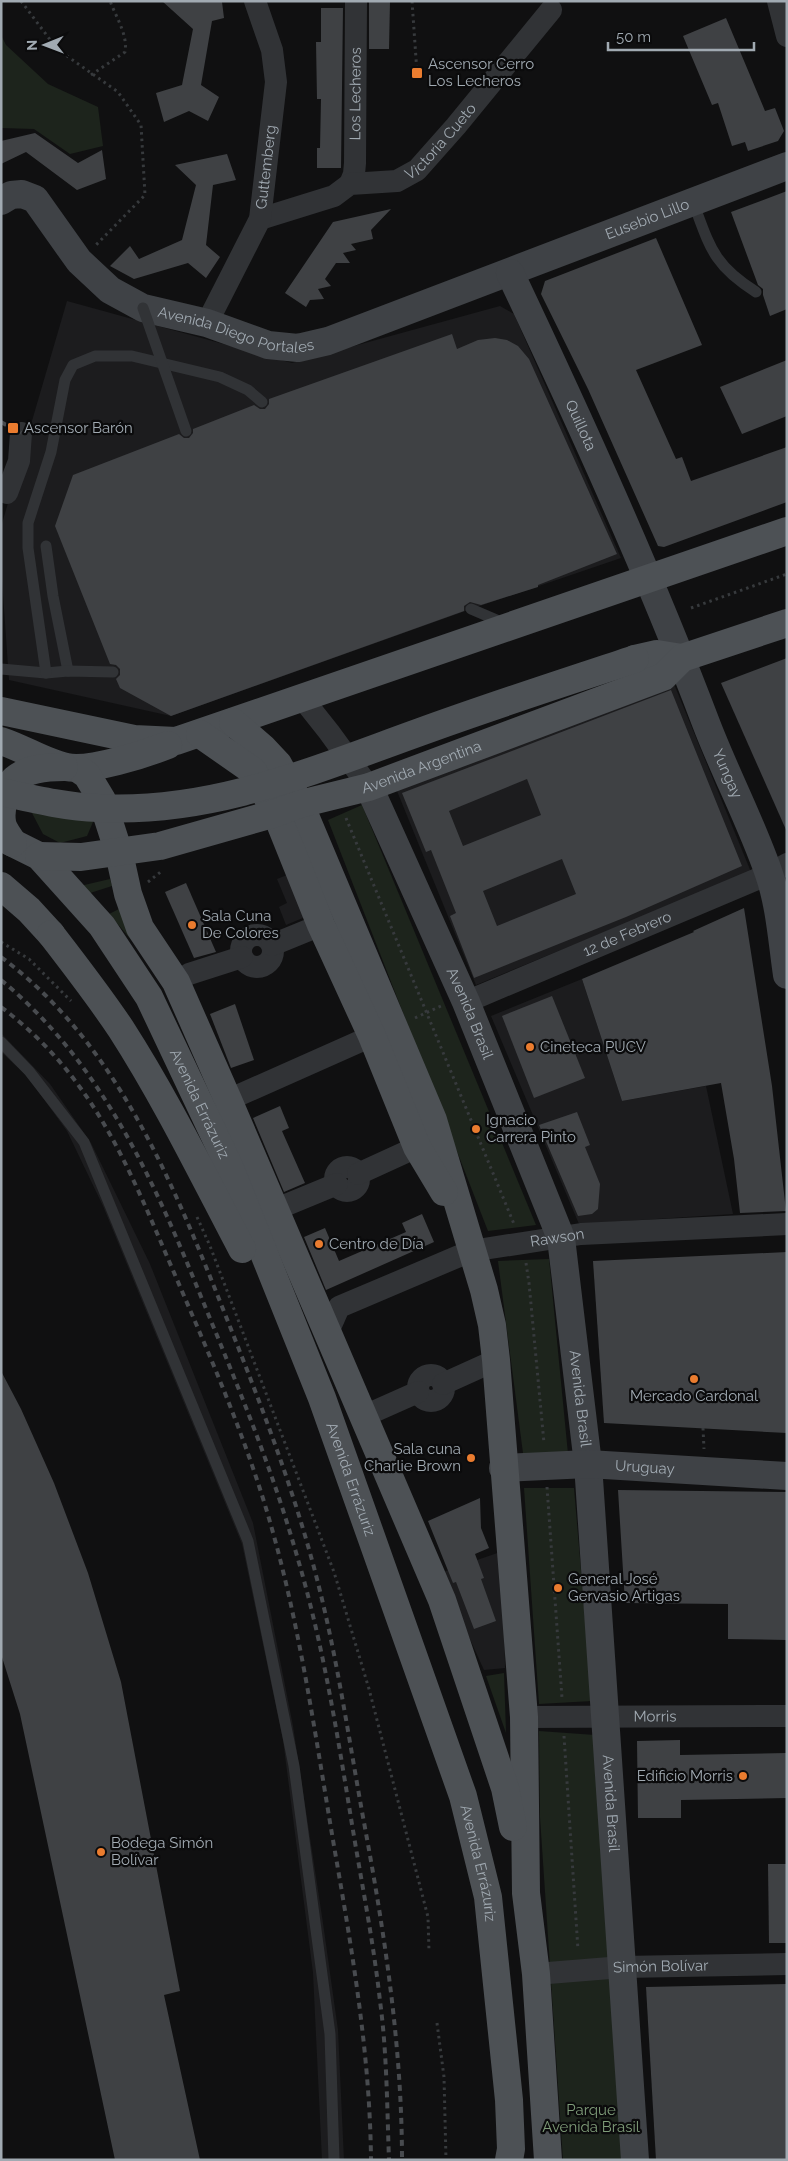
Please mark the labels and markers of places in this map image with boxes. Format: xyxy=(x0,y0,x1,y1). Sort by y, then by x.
place label: Ascensor Cerro Los Lecheros xyxy=(428,55,534,90)
marker: Ascensor Cerro Los Lecheros xyxy=(410,66,424,80)
place label: Ascensor Barón xyxy=(24,419,133,437)
marker: Ascensor Barón xyxy=(6,421,20,435)
place label: Sala Cuna De Colores xyxy=(202,907,279,942)
marker: Sala Cuna De Colores xyxy=(186,919,198,931)
place label: Cineteca PUCV xyxy=(540,1038,646,1056)
marker: Cineteca PUCV xyxy=(524,1041,536,1053)
place label: Ignacio Carrera Pinto xyxy=(486,1111,576,1146)
marker: Ignacio Carrera Pinto xyxy=(470,1123,482,1135)
place label: Centro de Día xyxy=(329,1235,424,1253)
marker: Centro de Día xyxy=(313,1238,325,1250)
marker: Mercado Cardonal xyxy=(688,1373,700,1385)
place label: Mercado Cardonal xyxy=(630,1387,759,1405)
place label: Sala cuna Charlie Brown xyxy=(364,1440,461,1475)
marker: Sala cuna Charlie Brown xyxy=(465,1452,477,1464)
place label: General José Gervasio Artigas xyxy=(568,1570,680,1605)
marker: General José Gervasio Artigas xyxy=(552,1582,564,1594)
place label: Edificio Morris xyxy=(637,1767,733,1785)
marker: Edificio Morris xyxy=(737,1770,749,1782)
place label: Bodega Simón Bolívar xyxy=(111,1834,213,1869)
marker: Bodega Simón Bolívar xyxy=(95,1846,107,1858)

